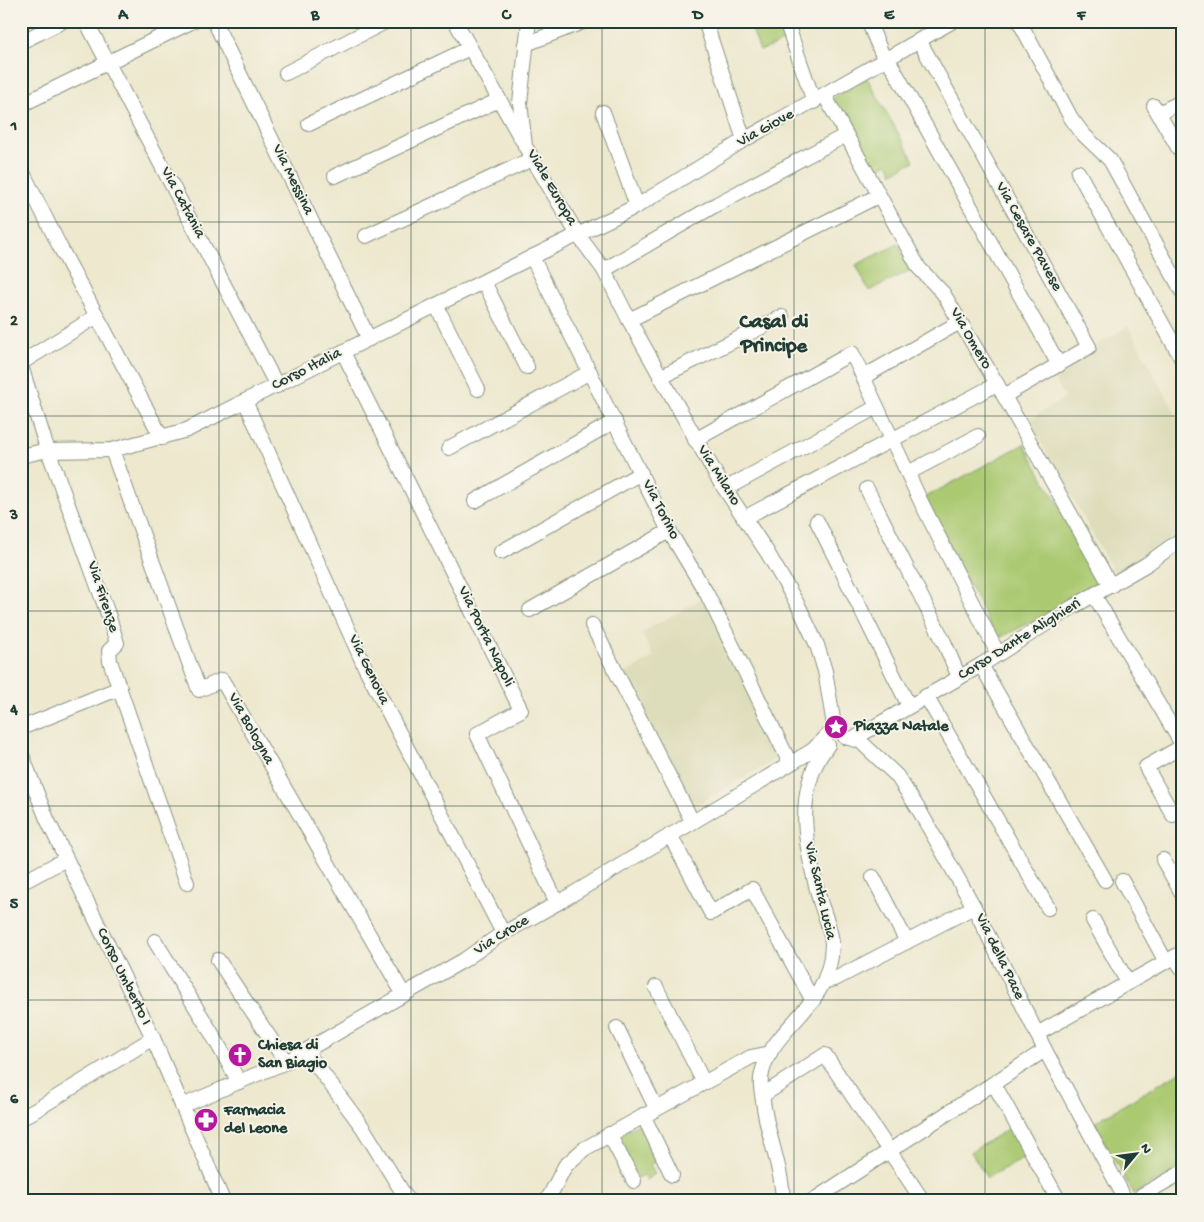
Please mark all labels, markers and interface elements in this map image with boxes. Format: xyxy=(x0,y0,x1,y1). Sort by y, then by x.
text: A xyxy=(117,7,129,26)
text: B xyxy=(310,7,320,26)
text: C xyxy=(501,7,512,26)
text: D xyxy=(691,7,704,26)
text: E xyxy=(884,7,895,26)
text: F xyxy=(1076,7,1087,26)
street label: Via Giove xyxy=(733,105,798,153)
text: 1 xyxy=(10,118,17,137)
street label: Via Messina xyxy=(266,141,318,219)
street label: Viale Europa xyxy=(521,146,581,231)
street label: Via Catania xyxy=(155,163,209,243)
street label: Via Cesare Pavese xyxy=(990,178,1066,295)
street label: Via Omero xyxy=(944,304,995,373)
district label: Casal di Principe xyxy=(739,311,808,360)
text: 2 xyxy=(10,313,18,332)
street label: Corso Italia xyxy=(269,344,346,396)
street label: Via Milano xyxy=(691,441,744,510)
street label: Via Torino xyxy=(636,476,683,543)
text: 3 xyxy=(9,507,18,526)
street label: Via Firenze xyxy=(81,558,123,636)
street label: Via Porta Napoli xyxy=(452,583,518,690)
street label: Corso Dante Alighieri xyxy=(955,595,1085,685)
street label: Via Genova xyxy=(343,631,394,709)
street label: Via Bologna xyxy=(222,689,278,769)
text: 4 xyxy=(9,702,18,721)
place icon: Piazza Natale xyxy=(823,714,849,740)
place label: Piazza Natale xyxy=(853,718,949,737)
street label: Via Santa Lucia xyxy=(798,840,840,943)
text: 5 xyxy=(10,896,19,915)
street label: Via della Pace xyxy=(969,910,1028,1004)
street label: Via Croce xyxy=(470,911,534,961)
street label: Corso Umberto I xyxy=(91,925,155,1029)
place label: Chiesa di San Biagio xyxy=(257,1037,328,1074)
church icon: Chiesa di San Biagio xyxy=(227,1042,253,1068)
text: 6 xyxy=(10,1091,19,1110)
place label: Farmacia del Leone xyxy=(223,1102,288,1139)
pharmacy icon: Farmacia del Leone xyxy=(193,1107,219,1133)
north arrow xyxy=(1112,1130,1162,1180)
text: N xyxy=(1136,1141,1155,1157)

